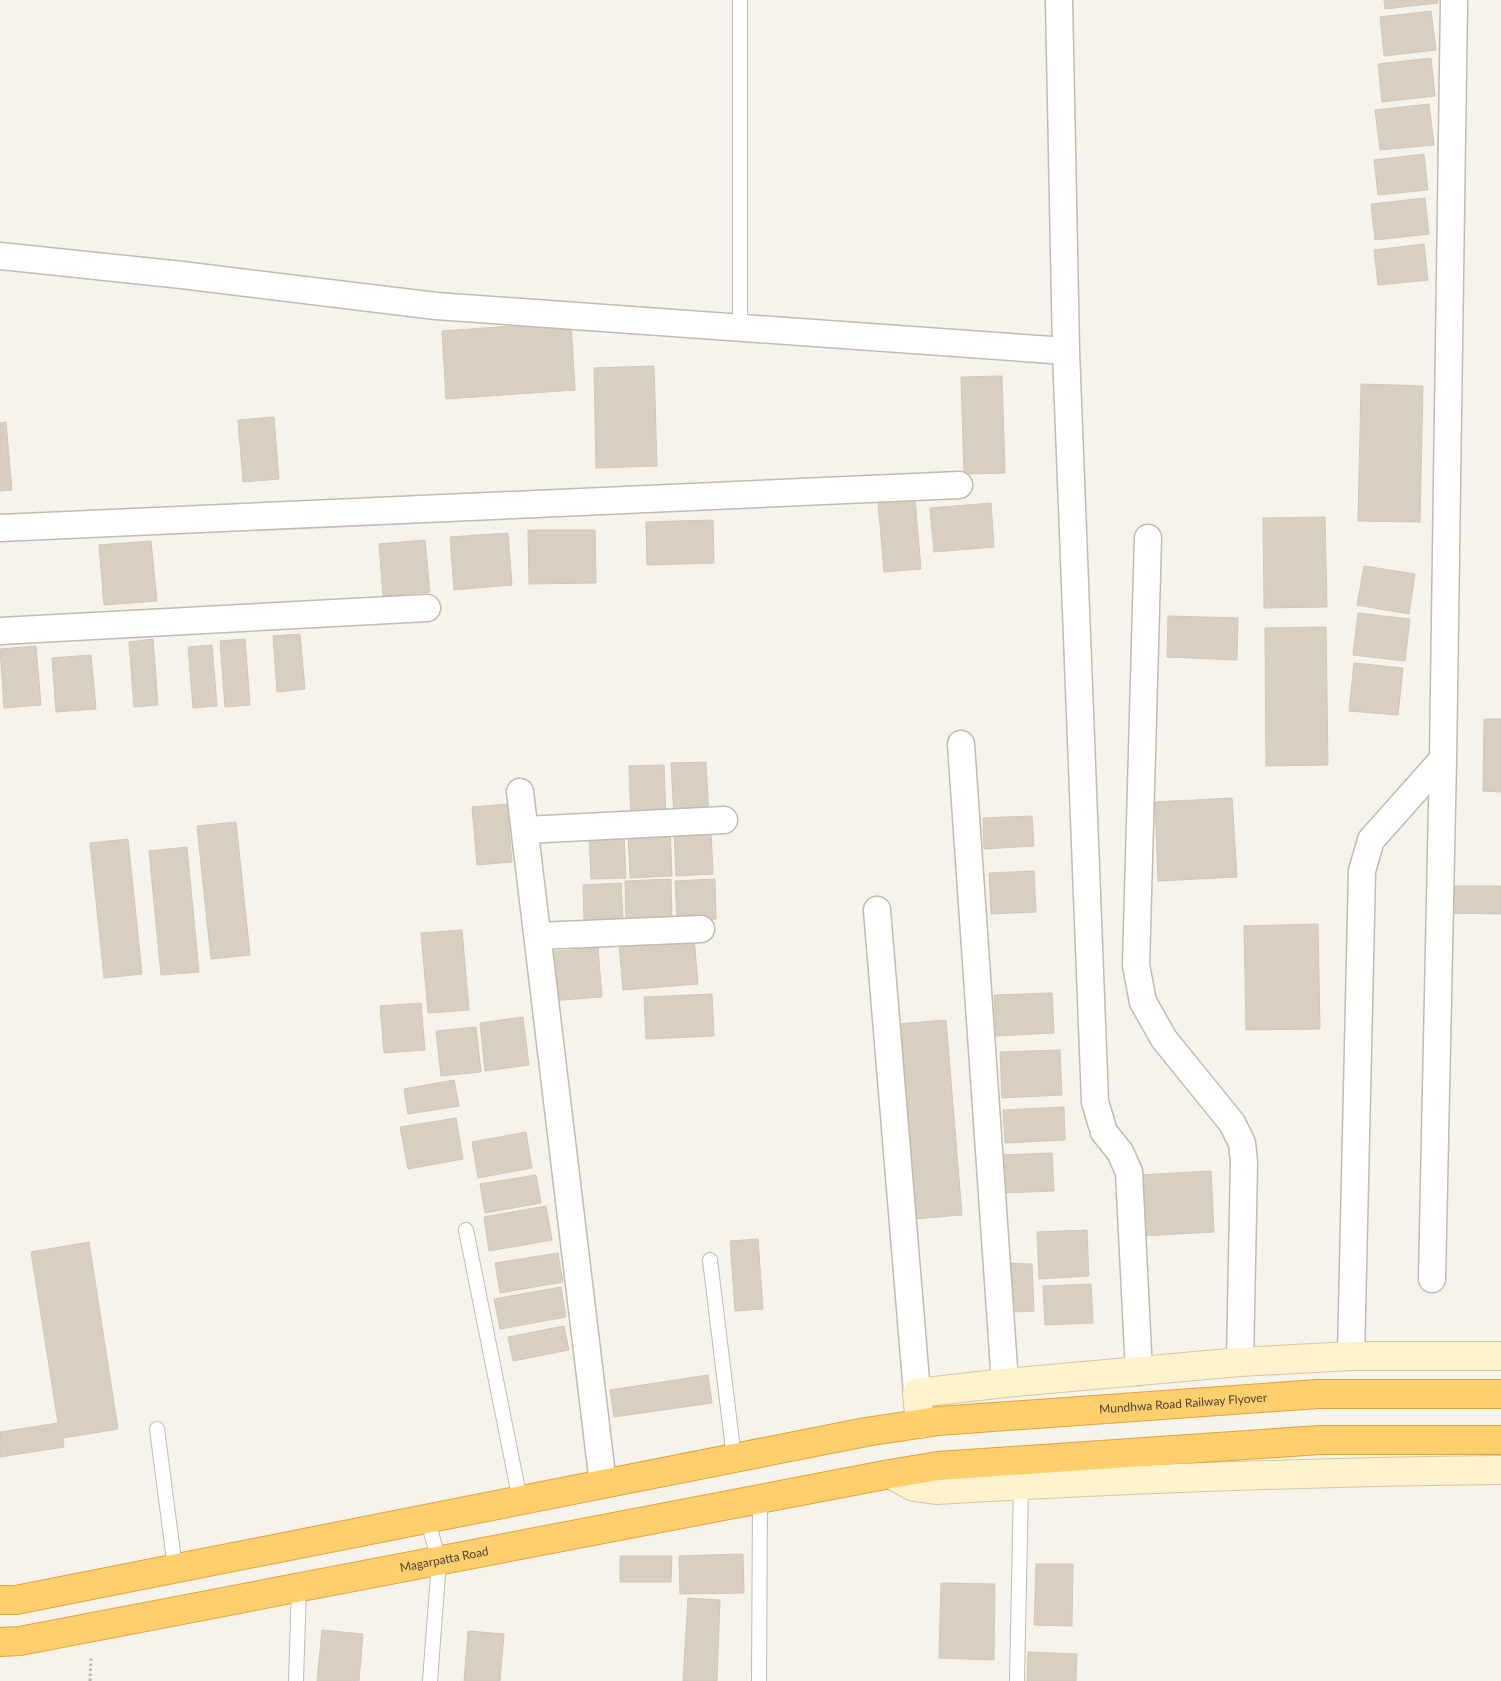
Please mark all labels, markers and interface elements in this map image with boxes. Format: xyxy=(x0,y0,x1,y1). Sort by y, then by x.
street label: Mundhwa Road Railway Flyover xyxy=(1099,1390,1268,1417)
street label: Magarpatta Road xyxy=(398,1543,490,1575)

